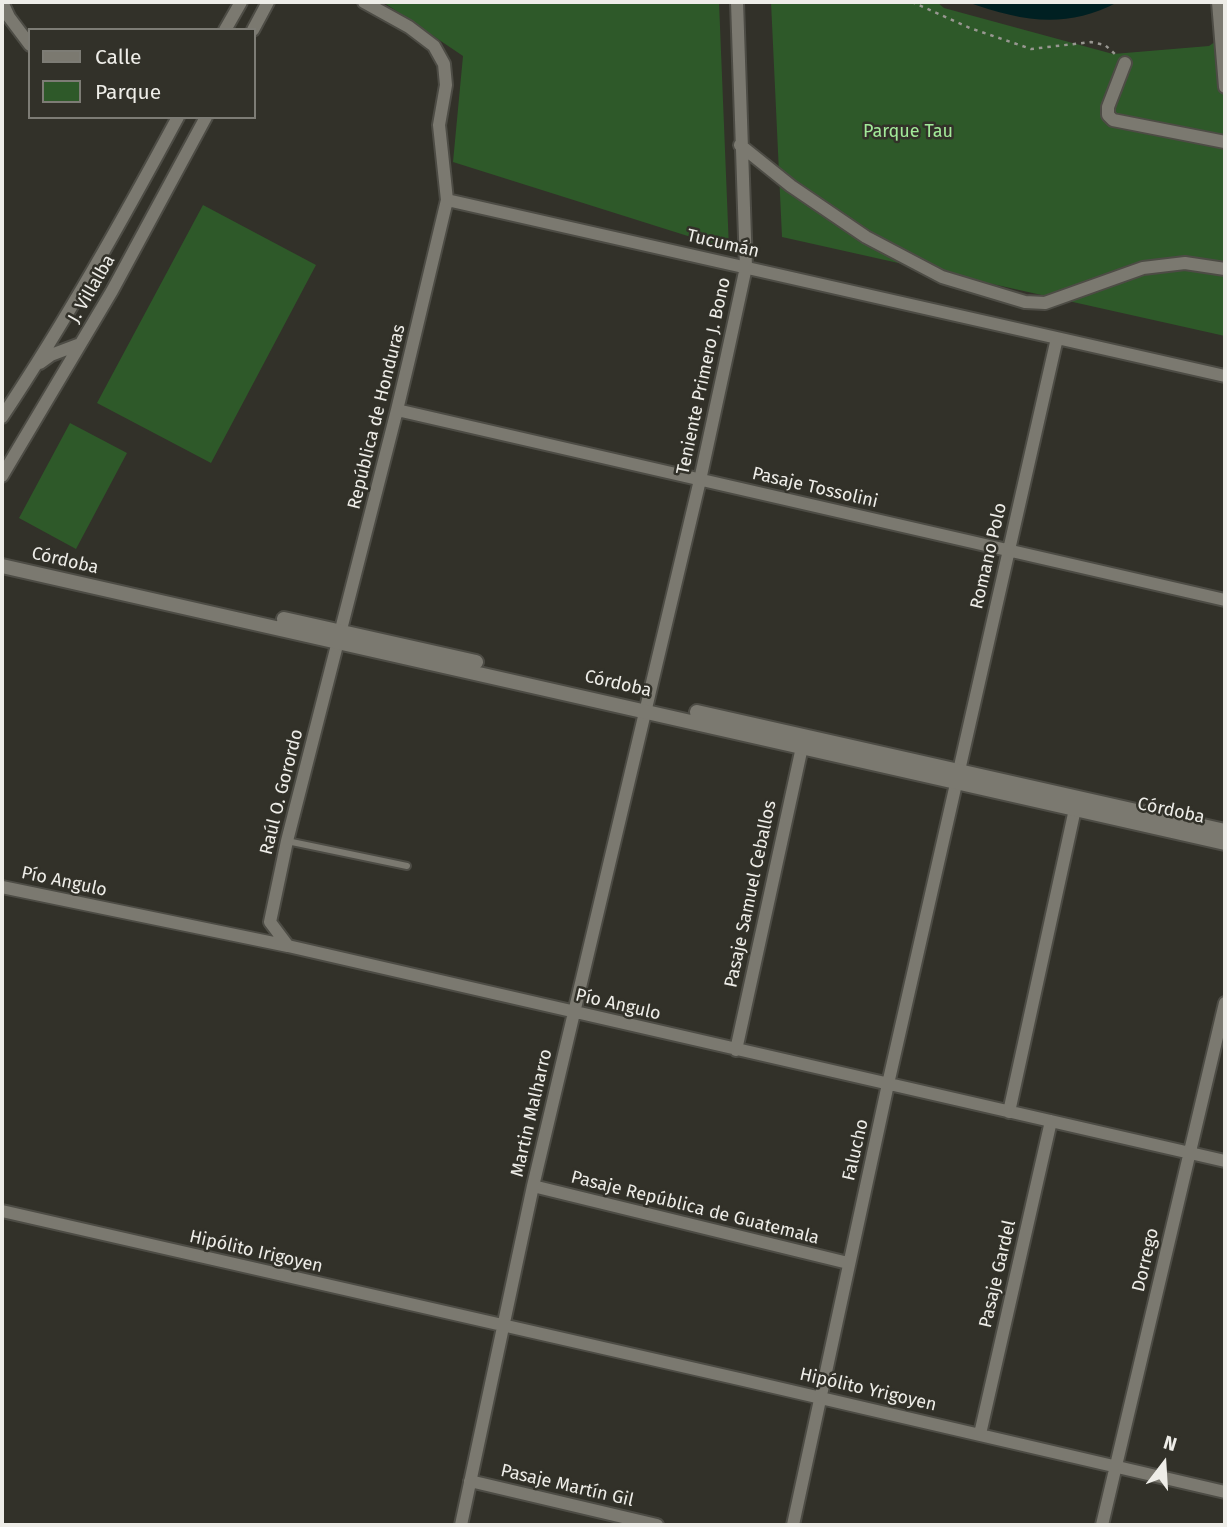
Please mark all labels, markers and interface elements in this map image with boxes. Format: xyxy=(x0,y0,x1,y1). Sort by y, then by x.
legend xyxy=(28,28,256,119)
text: Calle xyxy=(95,44,141,70)
text: Parque xyxy=(95,79,161,105)
park label: Parque Tau xyxy=(863,121,953,143)
street label: Tucumán xyxy=(685,225,761,263)
street label: J. Villalba xyxy=(64,251,120,327)
street label: Teniente Primero J. Bono xyxy=(673,275,735,477)
street label: República de Honduras xyxy=(344,322,410,512)
street label: Pasaje Tossolini xyxy=(750,463,880,513)
street label: Romano Polo xyxy=(966,501,1012,611)
street label: Córdoba xyxy=(29,543,101,579)
street label: Córdoba xyxy=(582,666,654,702)
street label: Raúl O. Gorordo xyxy=(256,727,308,857)
street label: Córdoba xyxy=(1135,793,1207,829)
street label: Pasaje Samuel Ceballos xyxy=(721,798,781,990)
street label: Pío Angulo xyxy=(19,862,109,902)
street label: Pío Angulo xyxy=(573,985,663,1025)
street label: Martin Malharro xyxy=(507,1047,557,1179)
street label: Falucho xyxy=(838,1117,874,1183)
street label: Pasaje República de Guatemala xyxy=(569,1167,821,1249)
street label: Pasaje Gardel xyxy=(975,1218,1021,1330)
street label: Hipólito Irigoyen xyxy=(187,1226,325,1278)
street label: Dorrego xyxy=(1128,1226,1164,1294)
street label: Hipólito Yrigoyen xyxy=(797,1364,939,1416)
north arrow xyxy=(1129,1429,1199,1499)
text: N xyxy=(1161,1431,1180,1456)
street label: Pasaje Martín Gil xyxy=(498,1460,636,1512)

